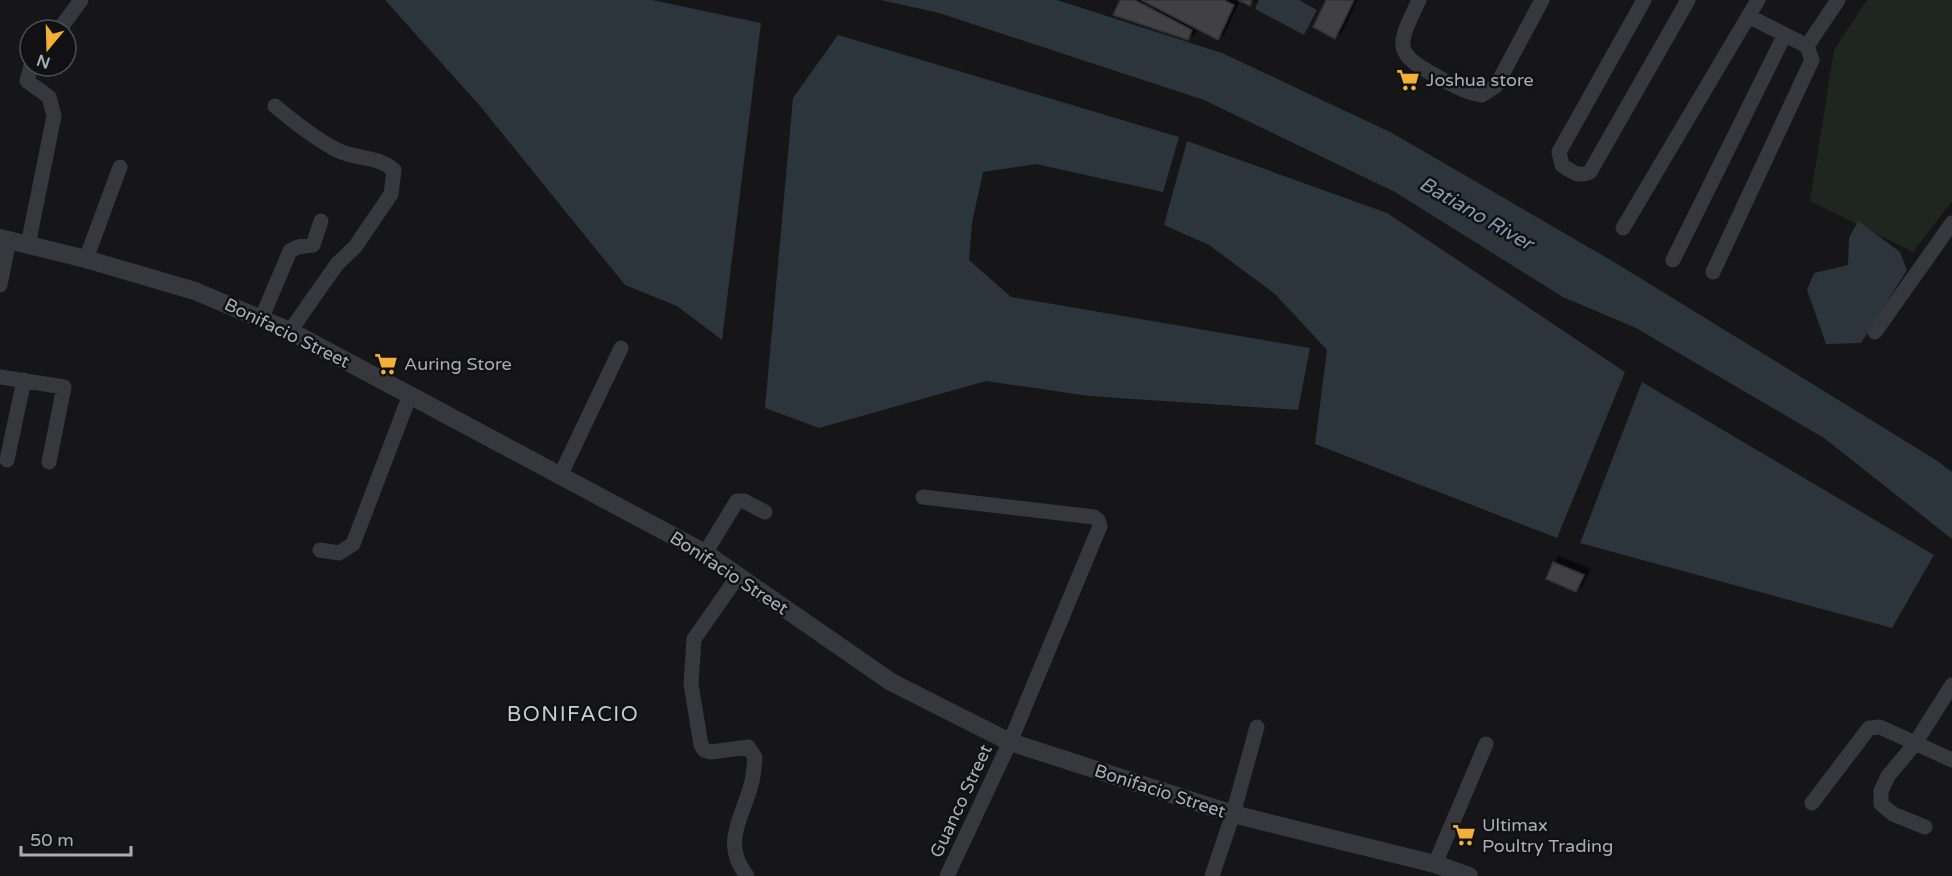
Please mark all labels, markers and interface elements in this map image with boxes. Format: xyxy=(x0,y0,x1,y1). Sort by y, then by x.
north arrow xyxy=(18,18,78,78)
text: N xyxy=(34,50,53,73)
supermarket icon: Joshua store xyxy=(1395,67,1421,93)
place label: Joshua store xyxy=(1426,69,1534,91)
water label: Batiano River xyxy=(1415,172,1539,257)
street label: Bonifacio Street xyxy=(221,293,353,373)
supermarket icon: Auring Store xyxy=(373,351,399,377)
place label: Auring Store xyxy=(404,353,512,375)
street label: Bonifacio Street xyxy=(666,527,792,619)
district label: BONIFACIO xyxy=(507,702,639,727)
street label: Guanco Street xyxy=(925,741,997,861)
street label: Bonifacio Street xyxy=(1092,759,1228,823)
place label: Ultimax Poultry Trading xyxy=(1482,814,1613,857)
scale bar xyxy=(21,819,130,857)
supermarket icon: Ultimax Poultry Trading xyxy=(1451,822,1477,848)
text: 50 m xyxy=(30,829,74,851)

